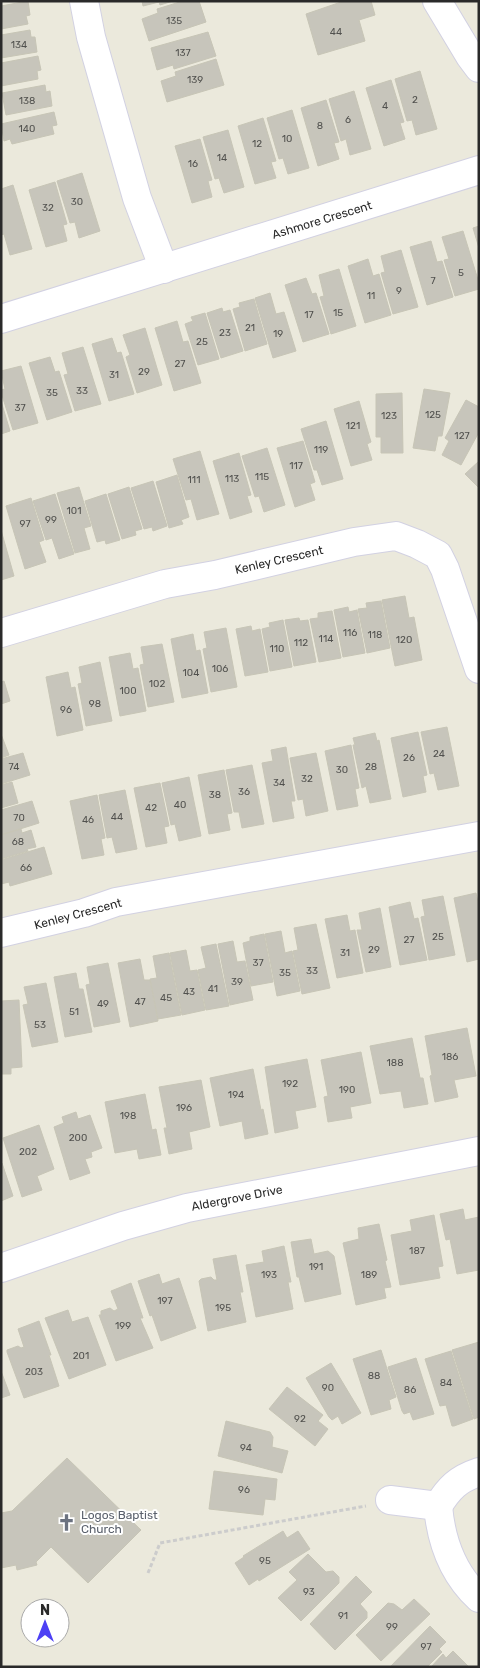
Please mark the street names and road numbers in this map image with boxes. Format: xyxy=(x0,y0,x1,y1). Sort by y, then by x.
street label: Ashmore Crescent xyxy=(270,198,374,242)
street label: Kenley Crescent xyxy=(234,543,325,577)
street label: Kenley Crescent xyxy=(33,896,124,932)
street label: Aldergrove Drive xyxy=(190,1182,284,1214)

